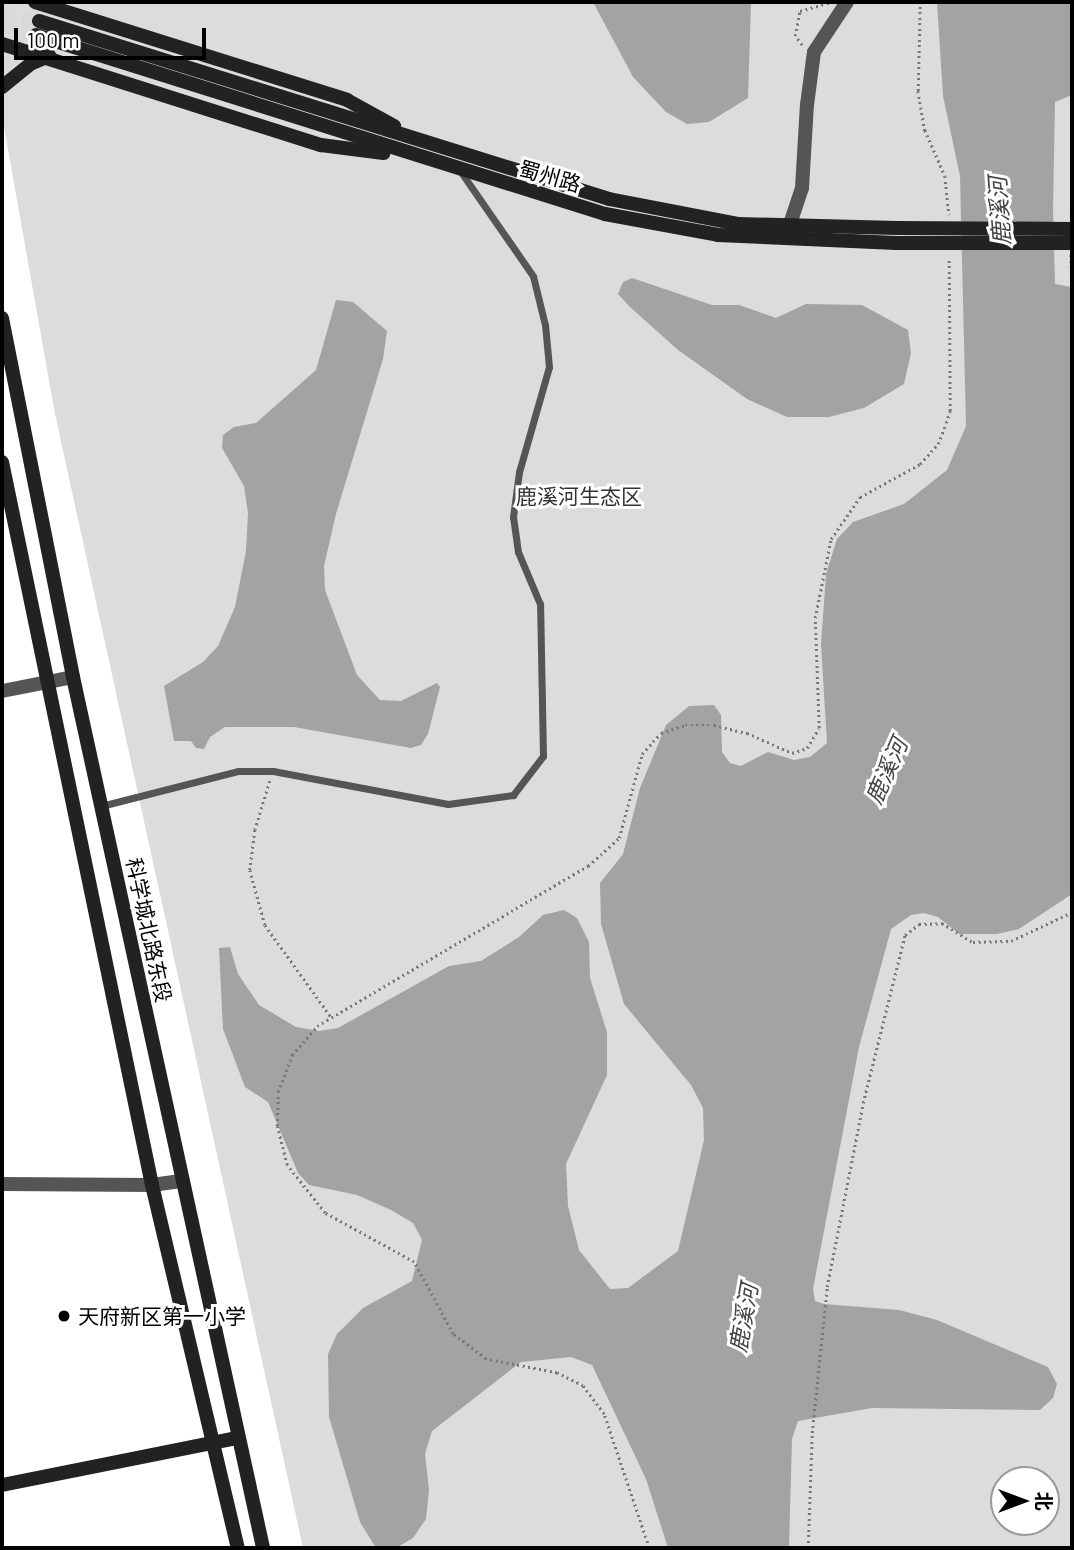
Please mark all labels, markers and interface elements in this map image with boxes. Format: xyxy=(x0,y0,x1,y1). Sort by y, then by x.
scale bar xyxy=(18,14,210,58)
text: 100 m xyxy=(27,27,80,52)
street label: 蜀州路 xyxy=(516,155,584,197)
water label: 鹿溪河 xyxy=(983,176,1015,246)
park label: 鹿溪河生态区 xyxy=(516,483,642,509)
water label: 鹿溪河 xyxy=(859,734,913,808)
street label: 科学城北路东段 xyxy=(121,855,177,1005)
water label: 鹿溪河 xyxy=(723,1282,763,1354)
place label: 天府新区第一小学 xyxy=(78,1303,246,1329)
marker: 天府新区第一小学 xyxy=(56,1308,72,1324)
north arrow xyxy=(990,1466,1060,1536)
text: 北 xyxy=(1033,1491,1056,1511)

